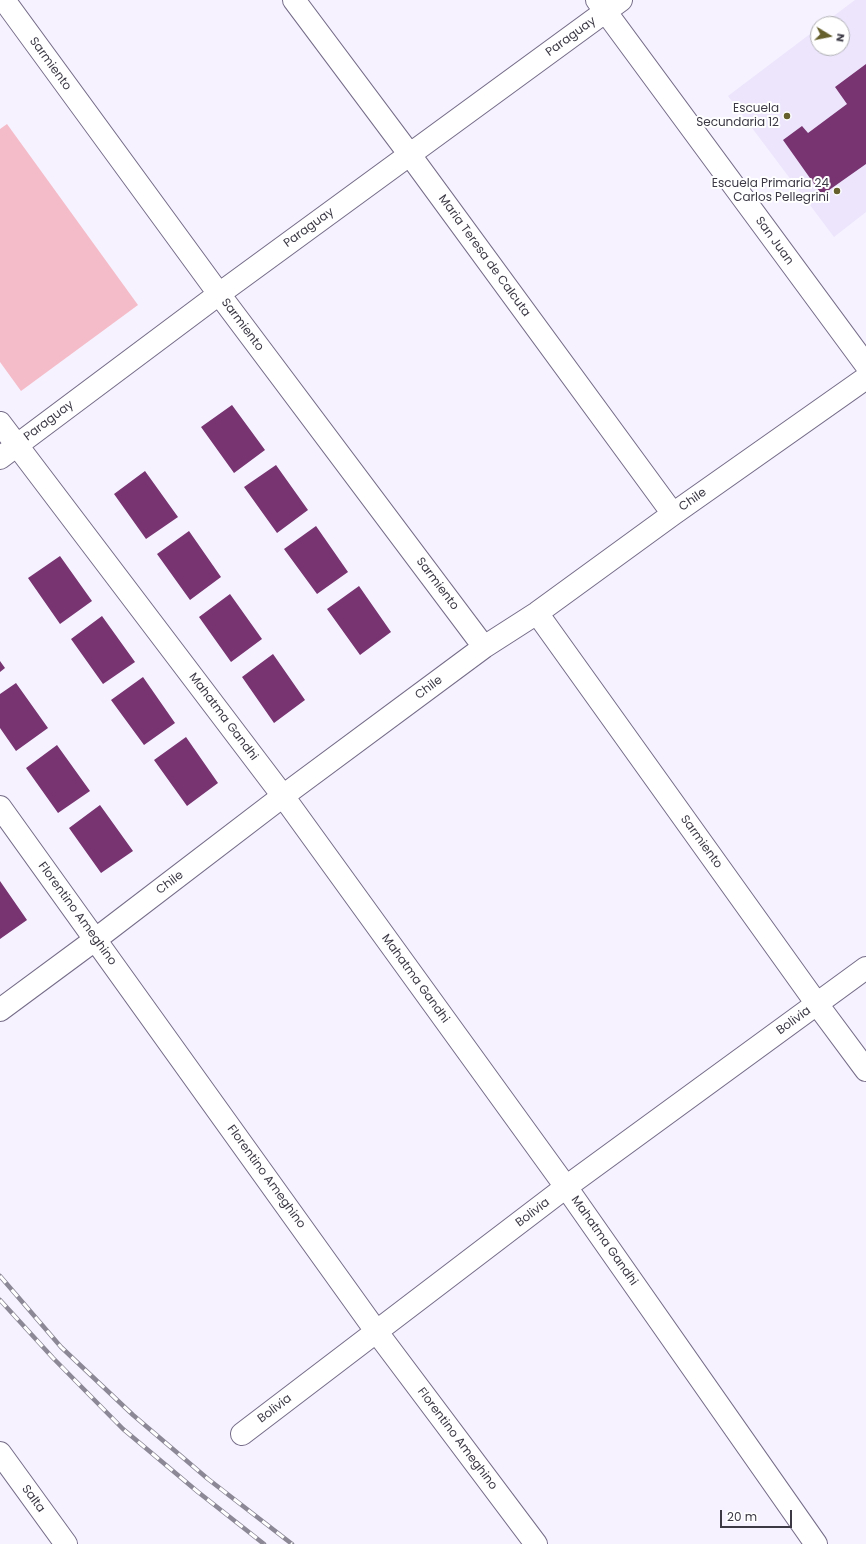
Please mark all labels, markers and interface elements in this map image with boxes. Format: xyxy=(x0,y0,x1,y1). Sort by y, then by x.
street label: Paraguay xyxy=(543,14,599,60)
north arrow xyxy=(810,16,850,56)
text: N xyxy=(832,32,849,43)
street label: Sarmiento xyxy=(26,35,74,93)
place label: Escuela Secundaria 12 xyxy=(696,102,779,130)
marker: Escuela Secundaria 12 xyxy=(782,111,792,121)
place label: Escuela Primaria 24 Carlos Pellegrini xyxy=(712,177,829,205)
marker: Escuela Primaria 24 Carlos Pellegrini xyxy=(832,186,842,196)
street label: Maria Teresa de Calcuta xyxy=(435,192,533,320)
street label: Paraguay xyxy=(281,205,337,251)
street label: San Juan xyxy=(752,214,796,268)
street label: Sarmiento xyxy=(218,296,266,354)
street label: Paraguay xyxy=(21,398,77,444)
street label: Chile xyxy=(676,485,710,515)
street label: Sarmiento xyxy=(413,555,461,613)
street label: Mahatma Gandhi xyxy=(185,670,261,764)
street label: Chile xyxy=(413,673,445,703)
street label: Sarmiento xyxy=(677,813,725,871)
street label: Florentino Ameghino xyxy=(35,860,119,968)
street label: Chile xyxy=(154,868,186,898)
street label: Mahatma Gandhi xyxy=(378,932,452,1026)
street label: Bolivia xyxy=(774,1004,814,1038)
street label: Florentino Ameghino xyxy=(224,1123,308,1231)
street label: Mahatma Gandhi xyxy=(568,1193,640,1289)
street label: Bolivia xyxy=(513,1196,553,1230)
street label: Florentino Ameghino xyxy=(414,1385,500,1493)
street label: Bolivia xyxy=(255,1392,295,1426)
street label: Salta xyxy=(18,1482,48,1516)
scale bar xyxy=(722,1502,794,1528)
text: 20 m xyxy=(727,1508,757,1525)

